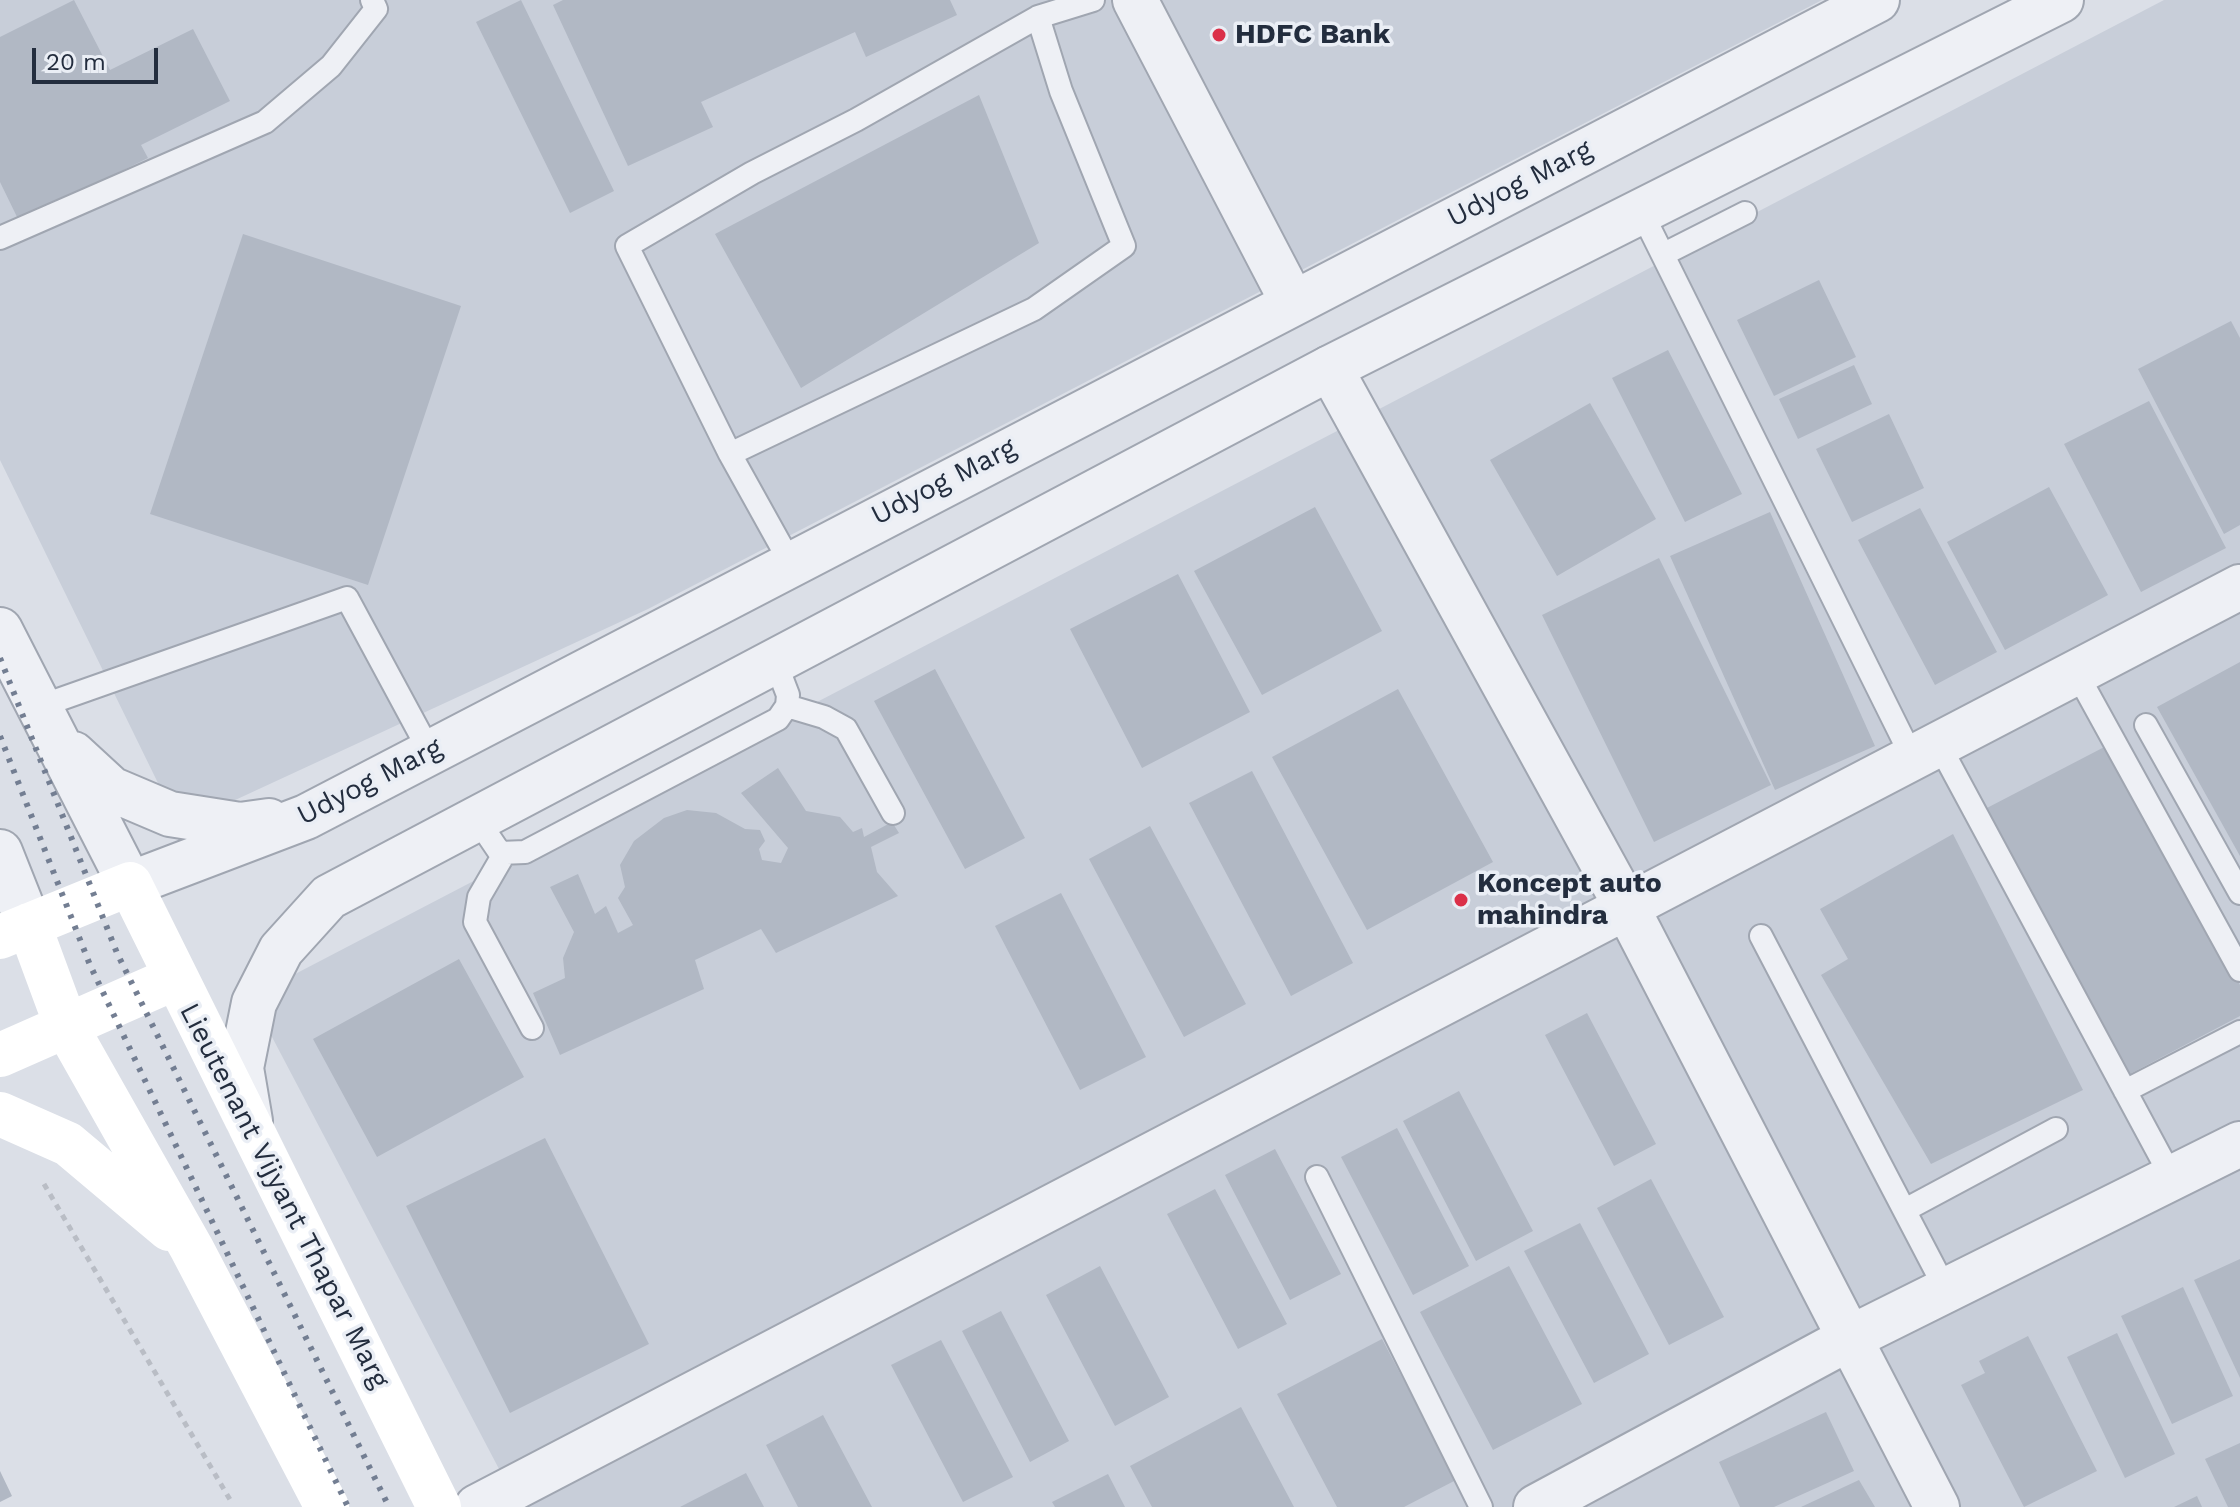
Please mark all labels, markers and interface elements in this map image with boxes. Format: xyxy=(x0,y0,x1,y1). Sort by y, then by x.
place label: HDFC Bank xyxy=(1235,18,1390,52)
marker: HDFC Bank xyxy=(1210,26,1228,44)
scale bar xyxy=(36,32,162,82)
text: 20 m xyxy=(46,48,106,76)
street label: Udyog Marg xyxy=(1442,133,1598,235)
street label: Udyog Marg xyxy=(866,431,1022,533)
street label: Udyog Marg xyxy=(292,731,448,833)
place label: Koncept auto mahindra xyxy=(1477,867,1662,933)
marker: Koncept auto mahindra xyxy=(1452,891,1470,909)
street label: Lieutenant Vijyant Thapar Marg xyxy=(172,998,396,1394)

